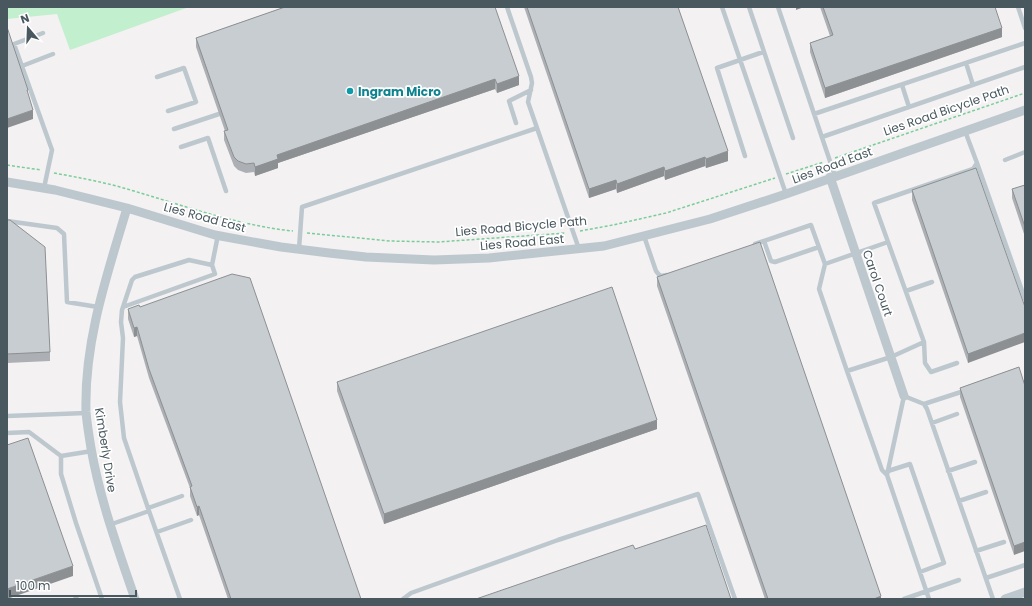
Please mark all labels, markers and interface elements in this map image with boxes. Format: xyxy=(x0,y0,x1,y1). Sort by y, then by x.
north arrow xyxy=(8,8,48,48)
text: N xyxy=(18,10,31,27)
street label: Lies Road Bicycle Path xyxy=(881,81,1011,139)
place label: Ingram Micro xyxy=(358,83,441,100)
marker: Ingram Micro xyxy=(345,86,355,96)
street label: Lies Road East xyxy=(789,143,875,187)
street label: Lies Road East xyxy=(162,198,248,236)
street label: Lies Road Bicycle Path xyxy=(455,212,587,240)
street label: Lies Road East xyxy=(479,230,565,254)
street label: Carol Court xyxy=(859,248,897,318)
street label: Kimberly Drive xyxy=(91,406,121,494)
scale bar xyxy=(10,572,136,598)
text: 100 m xyxy=(16,577,50,594)

